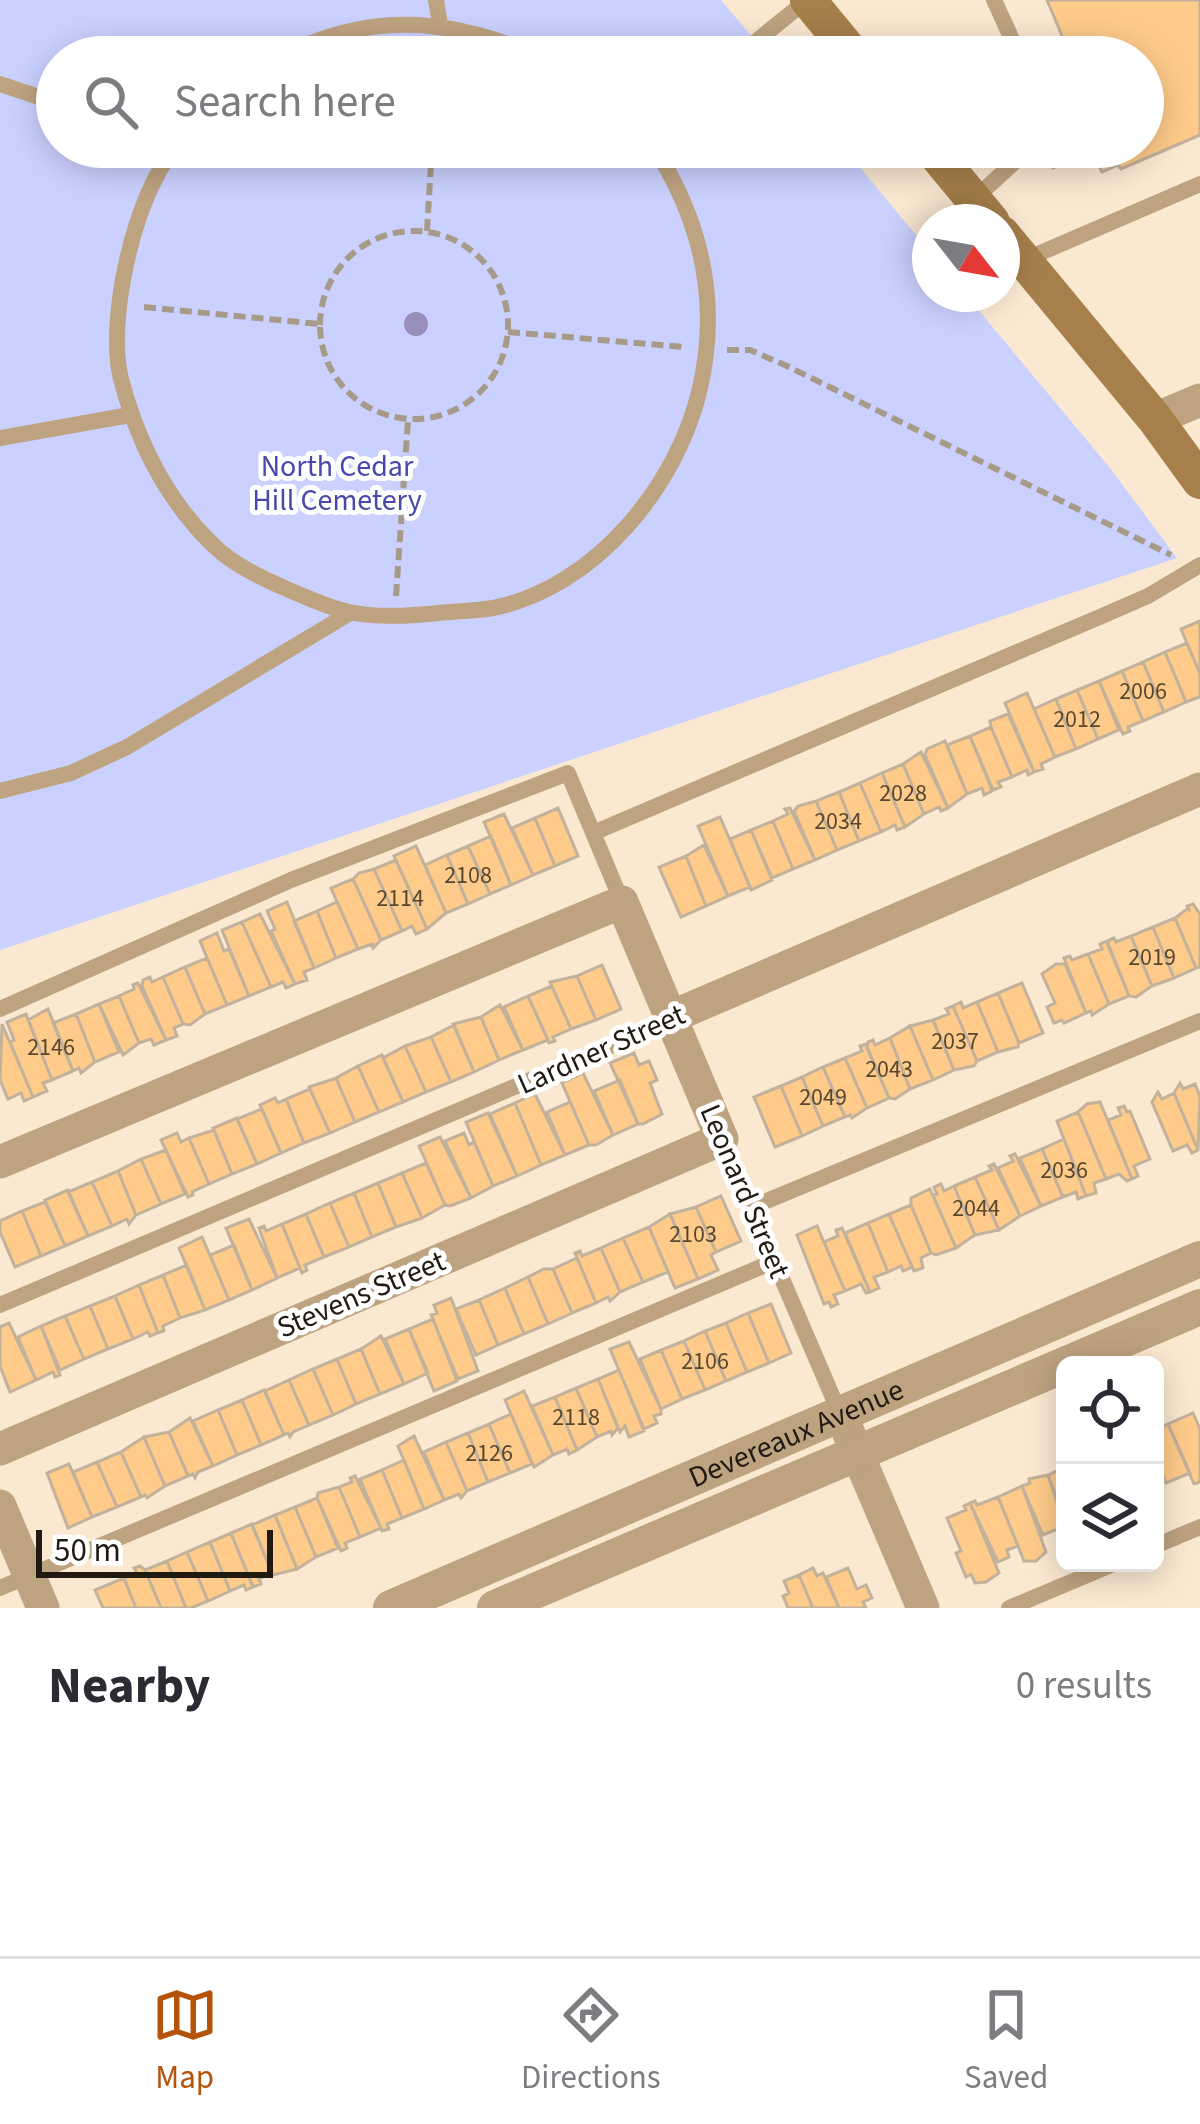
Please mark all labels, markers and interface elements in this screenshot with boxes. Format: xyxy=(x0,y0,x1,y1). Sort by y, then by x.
search box xyxy=(36,36,1164,168)
icon: search xyxy=(78,69,144,135)
text: Search here xyxy=(174,70,396,134)
north arrow xyxy=(912,204,1020,312)
park label: North Cedar Hill Cemetery xyxy=(252,445,422,522)
house number: 2006 xyxy=(1119,674,1167,709)
house number: 2012 xyxy=(1053,702,1101,737)
house number: 2028 xyxy=(879,776,927,811)
house number: 2034 xyxy=(814,804,862,839)
house number: 2108 xyxy=(444,858,492,893)
house number: 2114 xyxy=(376,881,424,916)
house number: 2019 xyxy=(1128,940,1176,975)
street label: Lardner Street xyxy=(511,993,692,1106)
house number: 2037 xyxy=(931,1024,979,1059)
house number: 2146 xyxy=(27,1030,75,1065)
house number: 2043 xyxy=(865,1052,913,1087)
house number: 2049 xyxy=(799,1080,847,1115)
street label: Leonard Street xyxy=(689,1098,800,1285)
house number: 2036 xyxy=(1040,1153,1088,1188)
house number: 2044 xyxy=(952,1191,1000,1226)
house number: 2103 xyxy=(669,1217,717,1252)
street label: Stevens Street xyxy=(270,1240,452,1349)
house number: 2106 xyxy=(681,1344,729,1379)
map controls xyxy=(1056,1356,1164,1572)
button: locate xyxy=(1056,1356,1164,1464)
street label: Devereaux Avenue xyxy=(682,1368,910,1499)
house number: 2118 xyxy=(552,1400,600,1435)
house number: 2126 xyxy=(465,1436,513,1471)
button: layers xyxy=(1056,1464,1164,1572)
scale bar xyxy=(36,1524,273,1577)
text: 50 m xyxy=(54,1527,121,1574)
text: Nearby xyxy=(48,1650,210,1722)
text: 0 results xyxy=(1016,1658,1152,1714)
tab: Map xyxy=(152,1982,218,2101)
tab: Directions xyxy=(521,1982,661,2101)
tab: Saved xyxy=(964,1982,1048,2101)

